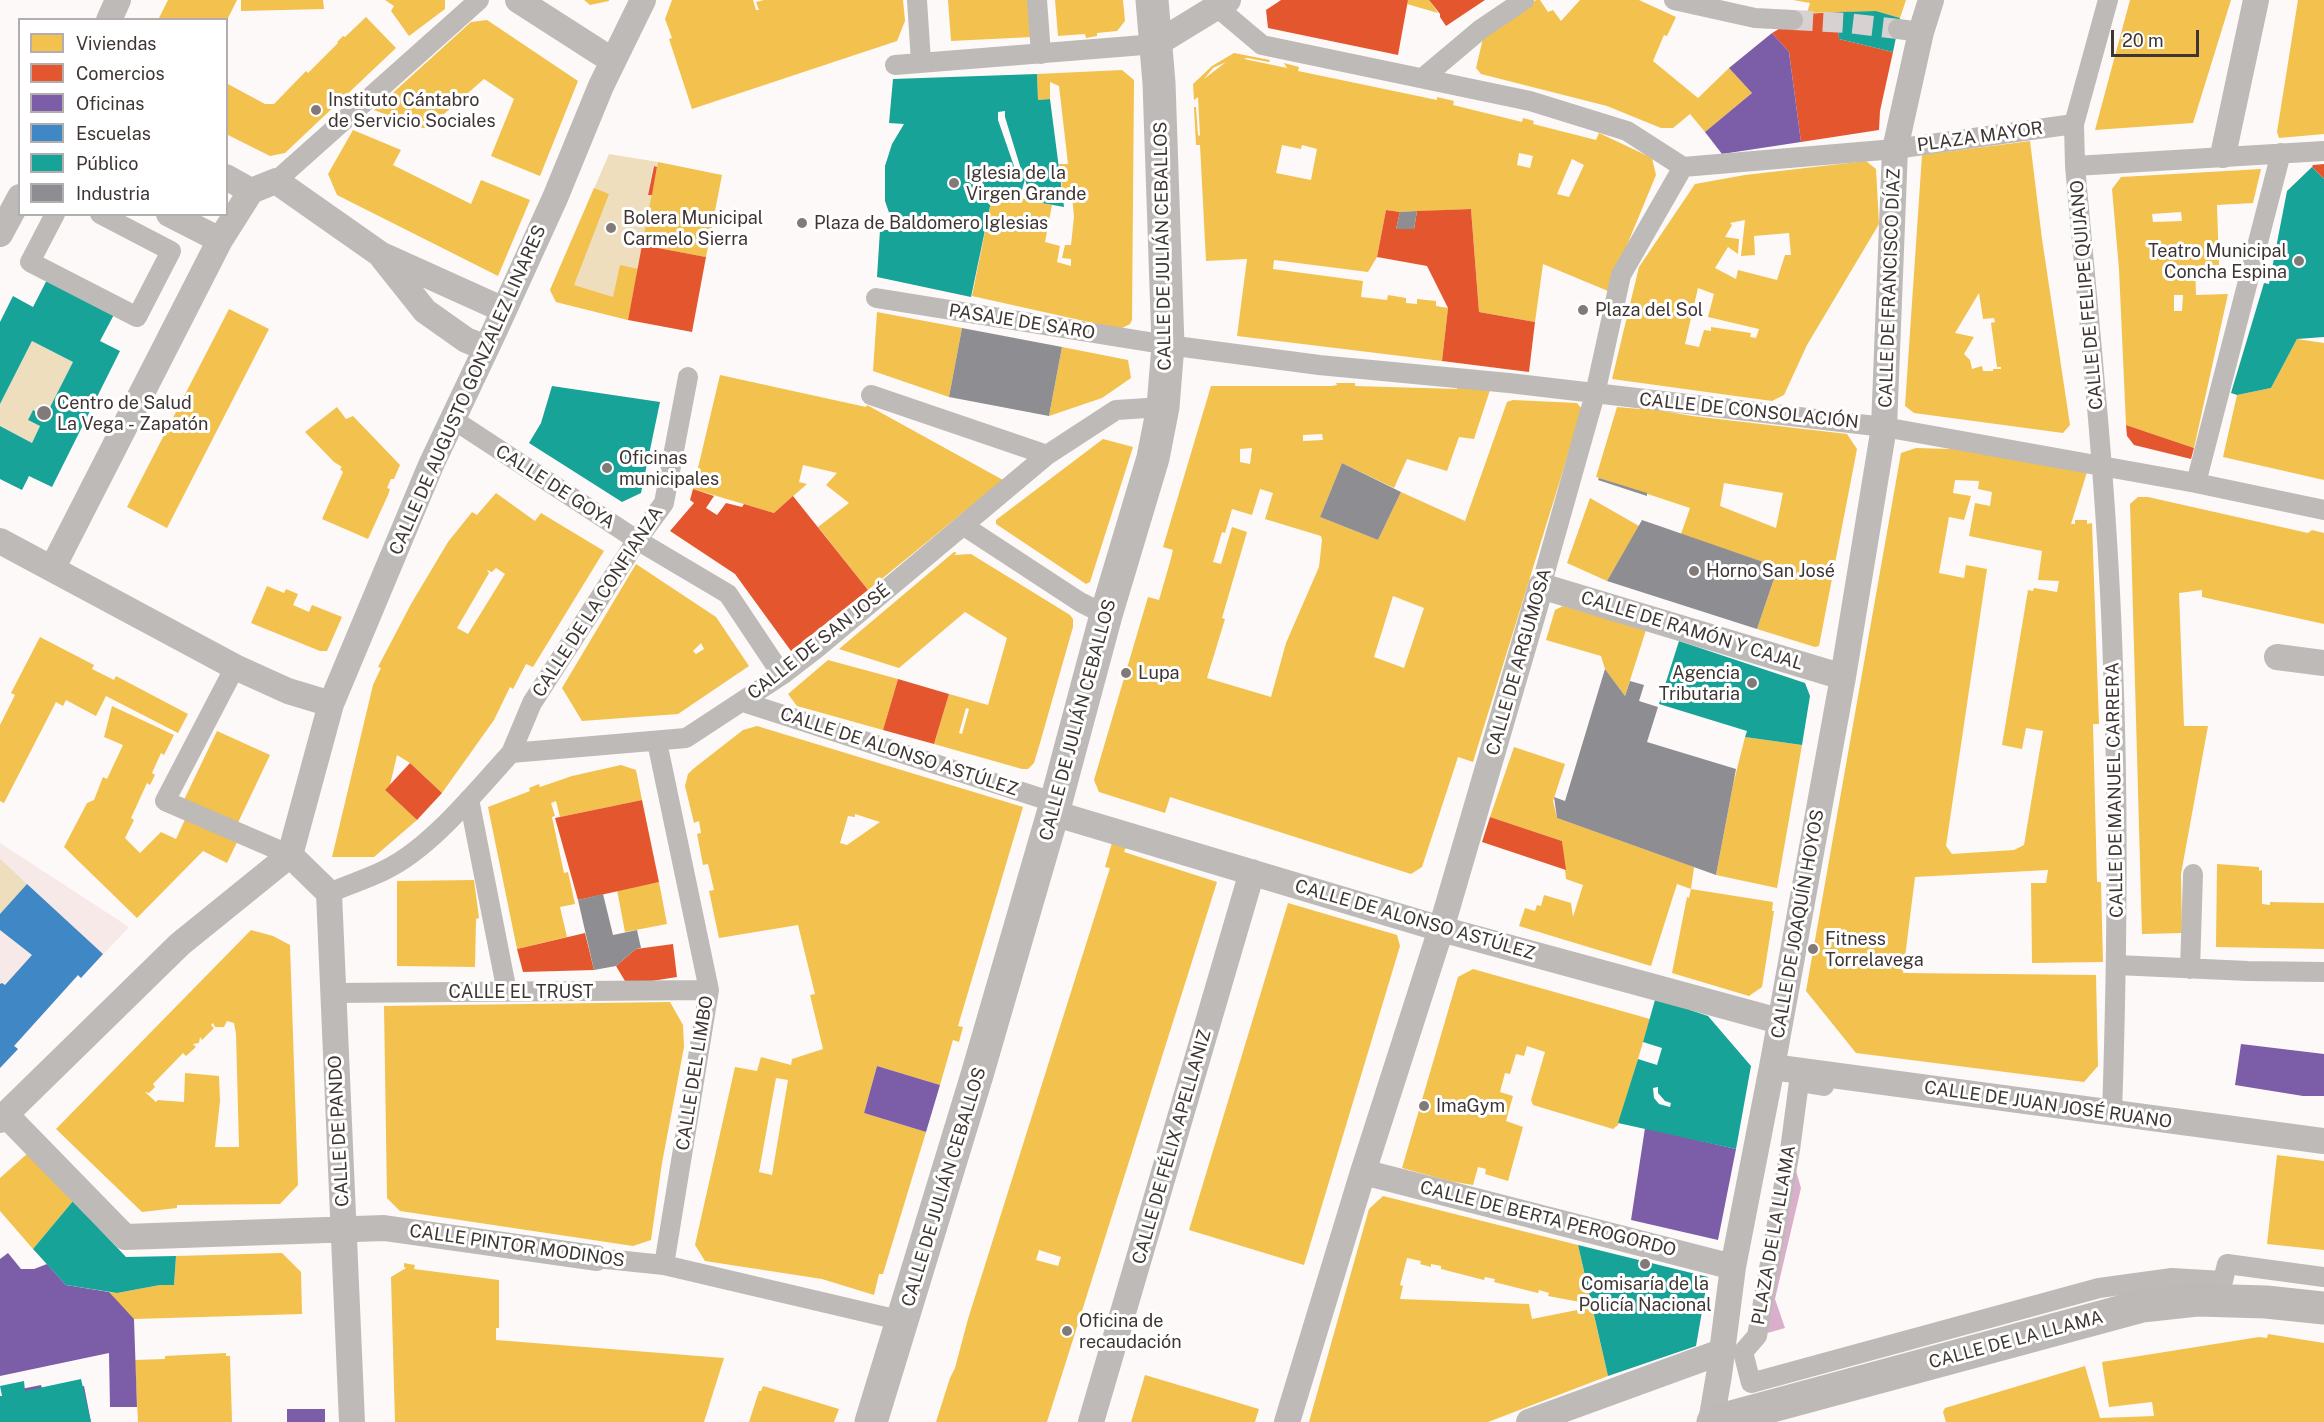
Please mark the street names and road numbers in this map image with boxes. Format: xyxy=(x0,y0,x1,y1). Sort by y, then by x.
street label: PLAZA MAYOR xyxy=(1916,117,2044,157)
street label: CALLE DE JULIÁN CEBALLOS xyxy=(1150,121,1176,371)
street label: CALLE DE FRANCISCO DÍAZ xyxy=(1875,168,1905,408)
street label: CALLE DE FELIPE QUIJANO xyxy=(2066,179,2108,411)
street label: CALLE DE AUGUSTO GONZALEZ LINARES xyxy=(385,222,551,558)
street label: PASAJE DE SARO xyxy=(947,300,1097,344)
street label: CALLE DE CONSOLACIÓN xyxy=(1638,389,1860,433)
street label: CALLE DE GOYA xyxy=(491,440,619,534)
street label: CALLE DE LA CONFIANZA xyxy=(528,503,668,701)
street label: CALLE DE ARGUMOSA xyxy=(1482,566,1556,758)
street label: CALLE DE SAN JOSÉ xyxy=(743,580,895,704)
street label: CALLE DE RAMÓN Y CAJAL xyxy=(1578,587,1806,675)
street label: CALLE DE JULIÁN CEBALLOS xyxy=(1035,597,1121,843)
street label: CALLE DE MANUEL CARRERA xyxy=(2102,662,2128,918)
street label: CALLE DE ALONSO ASTÚLEZ xyxy=(777,703,1021,801)
street label: CALLE DE JOAQUÍN HOYOS xyxy=(1767,808,1829,1040)
street label: CALLE DE ALONSO ASTÚLEZ xyxy=(1292,875,1538,965)
street label: CALLE EL TRUST xyxy=(449,981,593,1003)
street label: CALLE DEL LIMBO xyxy=(672,994,718,1152)
street label: CALLE DE FÉLIX APELLANIZ xyxy=(1128,1027,1216,1267)
street label: CALLE DE PANDO xyxy=(324,1055,354,1207)
street label: CALLE DE JULIÁN CEBALLOS xyxy=(897,1065,991,1309)
street label: CALLE DE JUAN JOSÉ RUANO xyxy=(1923,1077,2173,1133)
street label: PLAZA DE LA LLAMA xyxy=(1748,1143,1800,1327)
street label: CALLE DE BERTA PEROGORDO xyxy=(1418,1177,1678,1261)
street label: CALLE PINTOR MODINOS xyxy=(408,1220,626,1272)
street label: CALLE DE LA LLAMA xyxy=(1926,1306,2106,1374)

